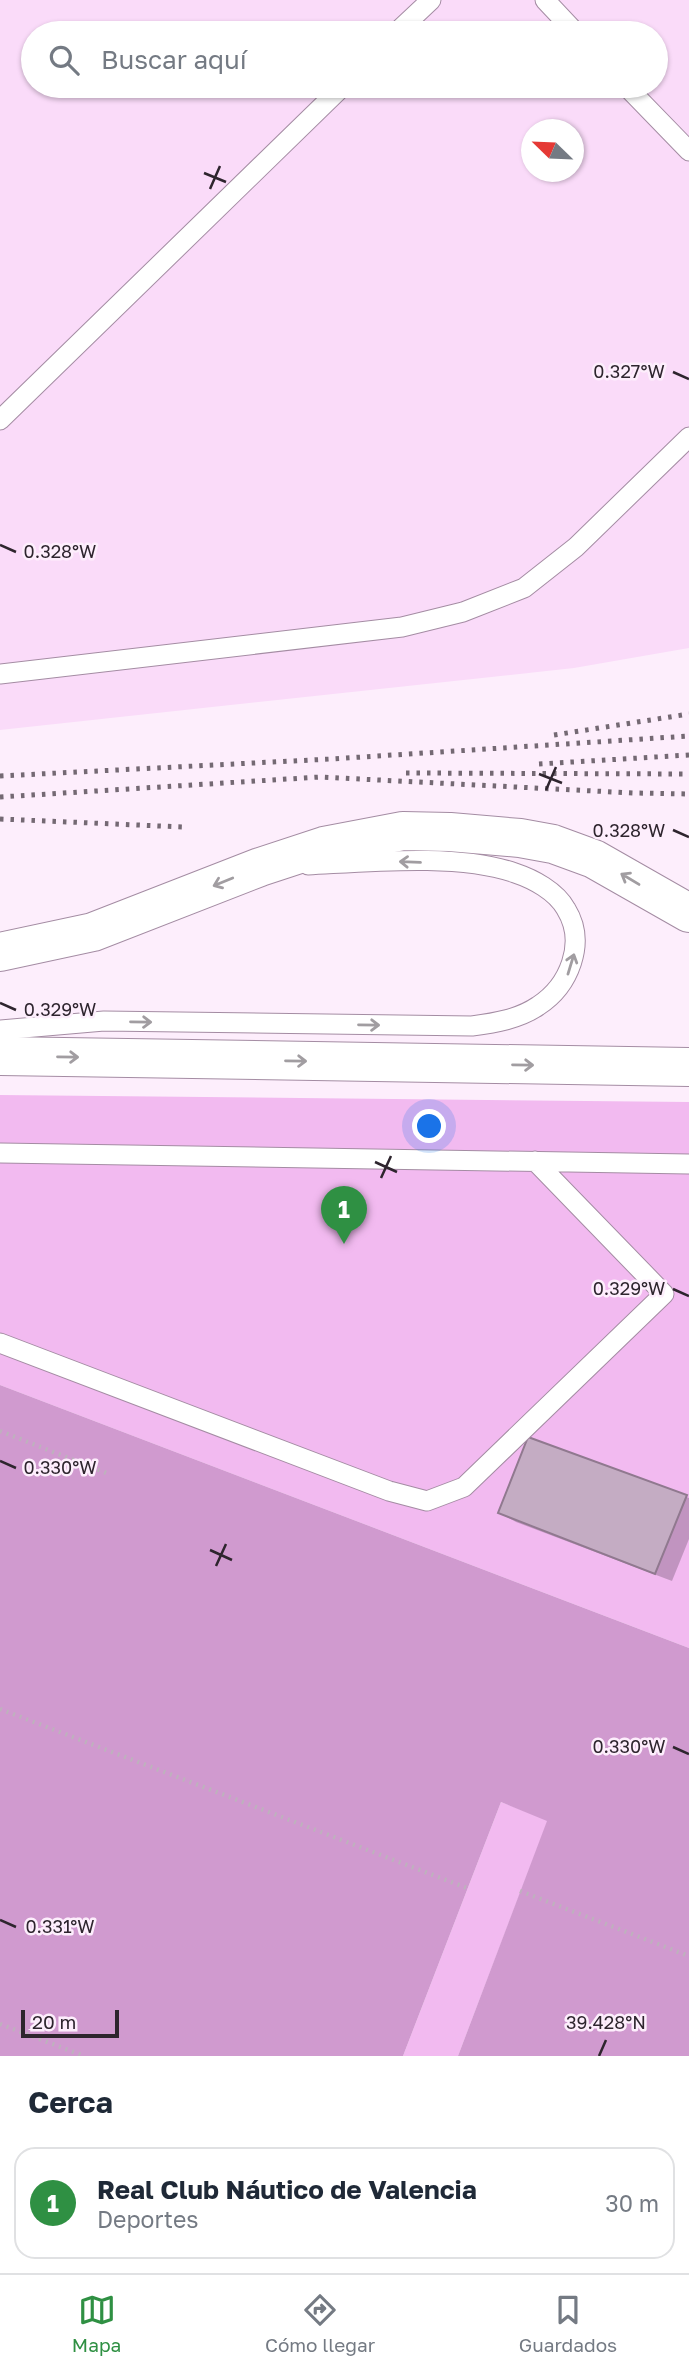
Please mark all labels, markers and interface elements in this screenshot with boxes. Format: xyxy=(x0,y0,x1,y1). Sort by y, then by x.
search box xyxy=(21,21,668,98)
icon: search xyxy=(45,41,83,79)
text: Buscar aquí xyxy=(101,44,247,75)
north arrow xyxy=(521,119,584,182)
text: 0.327°W xyxy=(593,360,665,382)
text: 0.328°W xyxy=(24,540,96,562)
text: 0.328°W xyxy=(593,819,665,841)
one-way arrow xyxy=(398,855,421,868)
one-way arrow xyxy=(621,872,641,886)
one-way arrow xyxy=(213,877,234,890)
one-way arrow xyxy=(565,954,578,976)
text: 0.329°W xyxy=(24,998,96,1020)
one-way arrow xyxy=(130,1015,153,1029)
one-way arrow xyxy=(357,1018,380,1031)
one-way arrow xyxy=(56,1050,79,1064)
one-way arrow xyxy=(284,1054,307,1068)
one-way arrow xyxy=(511,1058,534,1072)
your location xyxy=(412,1109,446,1143)
pin: 1 xyxy=(321,1186,367,1244)
text: 0.329°W xyxy=(593,1277,665,1299)
text: 0.330°W xyxy=(23,1456,97,1478)
text: 0.330°W xyxy=(592,1735,666,1757)
text: 0.331°W xyxy=(25,1915,95,1937)
scale bar xyxy=(21,2007,119,2039)
text: 20 m xyxy=(32,2010,76,2033)
text: 39.428°N xyxy=(566,2011,646,2033)
text: Cerca xyxy=(28,2084,113,2120)
text: Real Club Náutico de Valencia xyxy=(97,2174,477,2205)
text: 1 xyxy=(47,2189,59,2217)
text: 30 m xyxy=(605,2189,659,2217)
text: Deportes xyxy=(97,2205,199,2233)
tab: Mapa xyxy=(72,2291,121,2356)
tab: Cómo llegar xyxy=(265,2291,375,2356)
tab: Guardados xyxy=(519,2291,617,2356)

